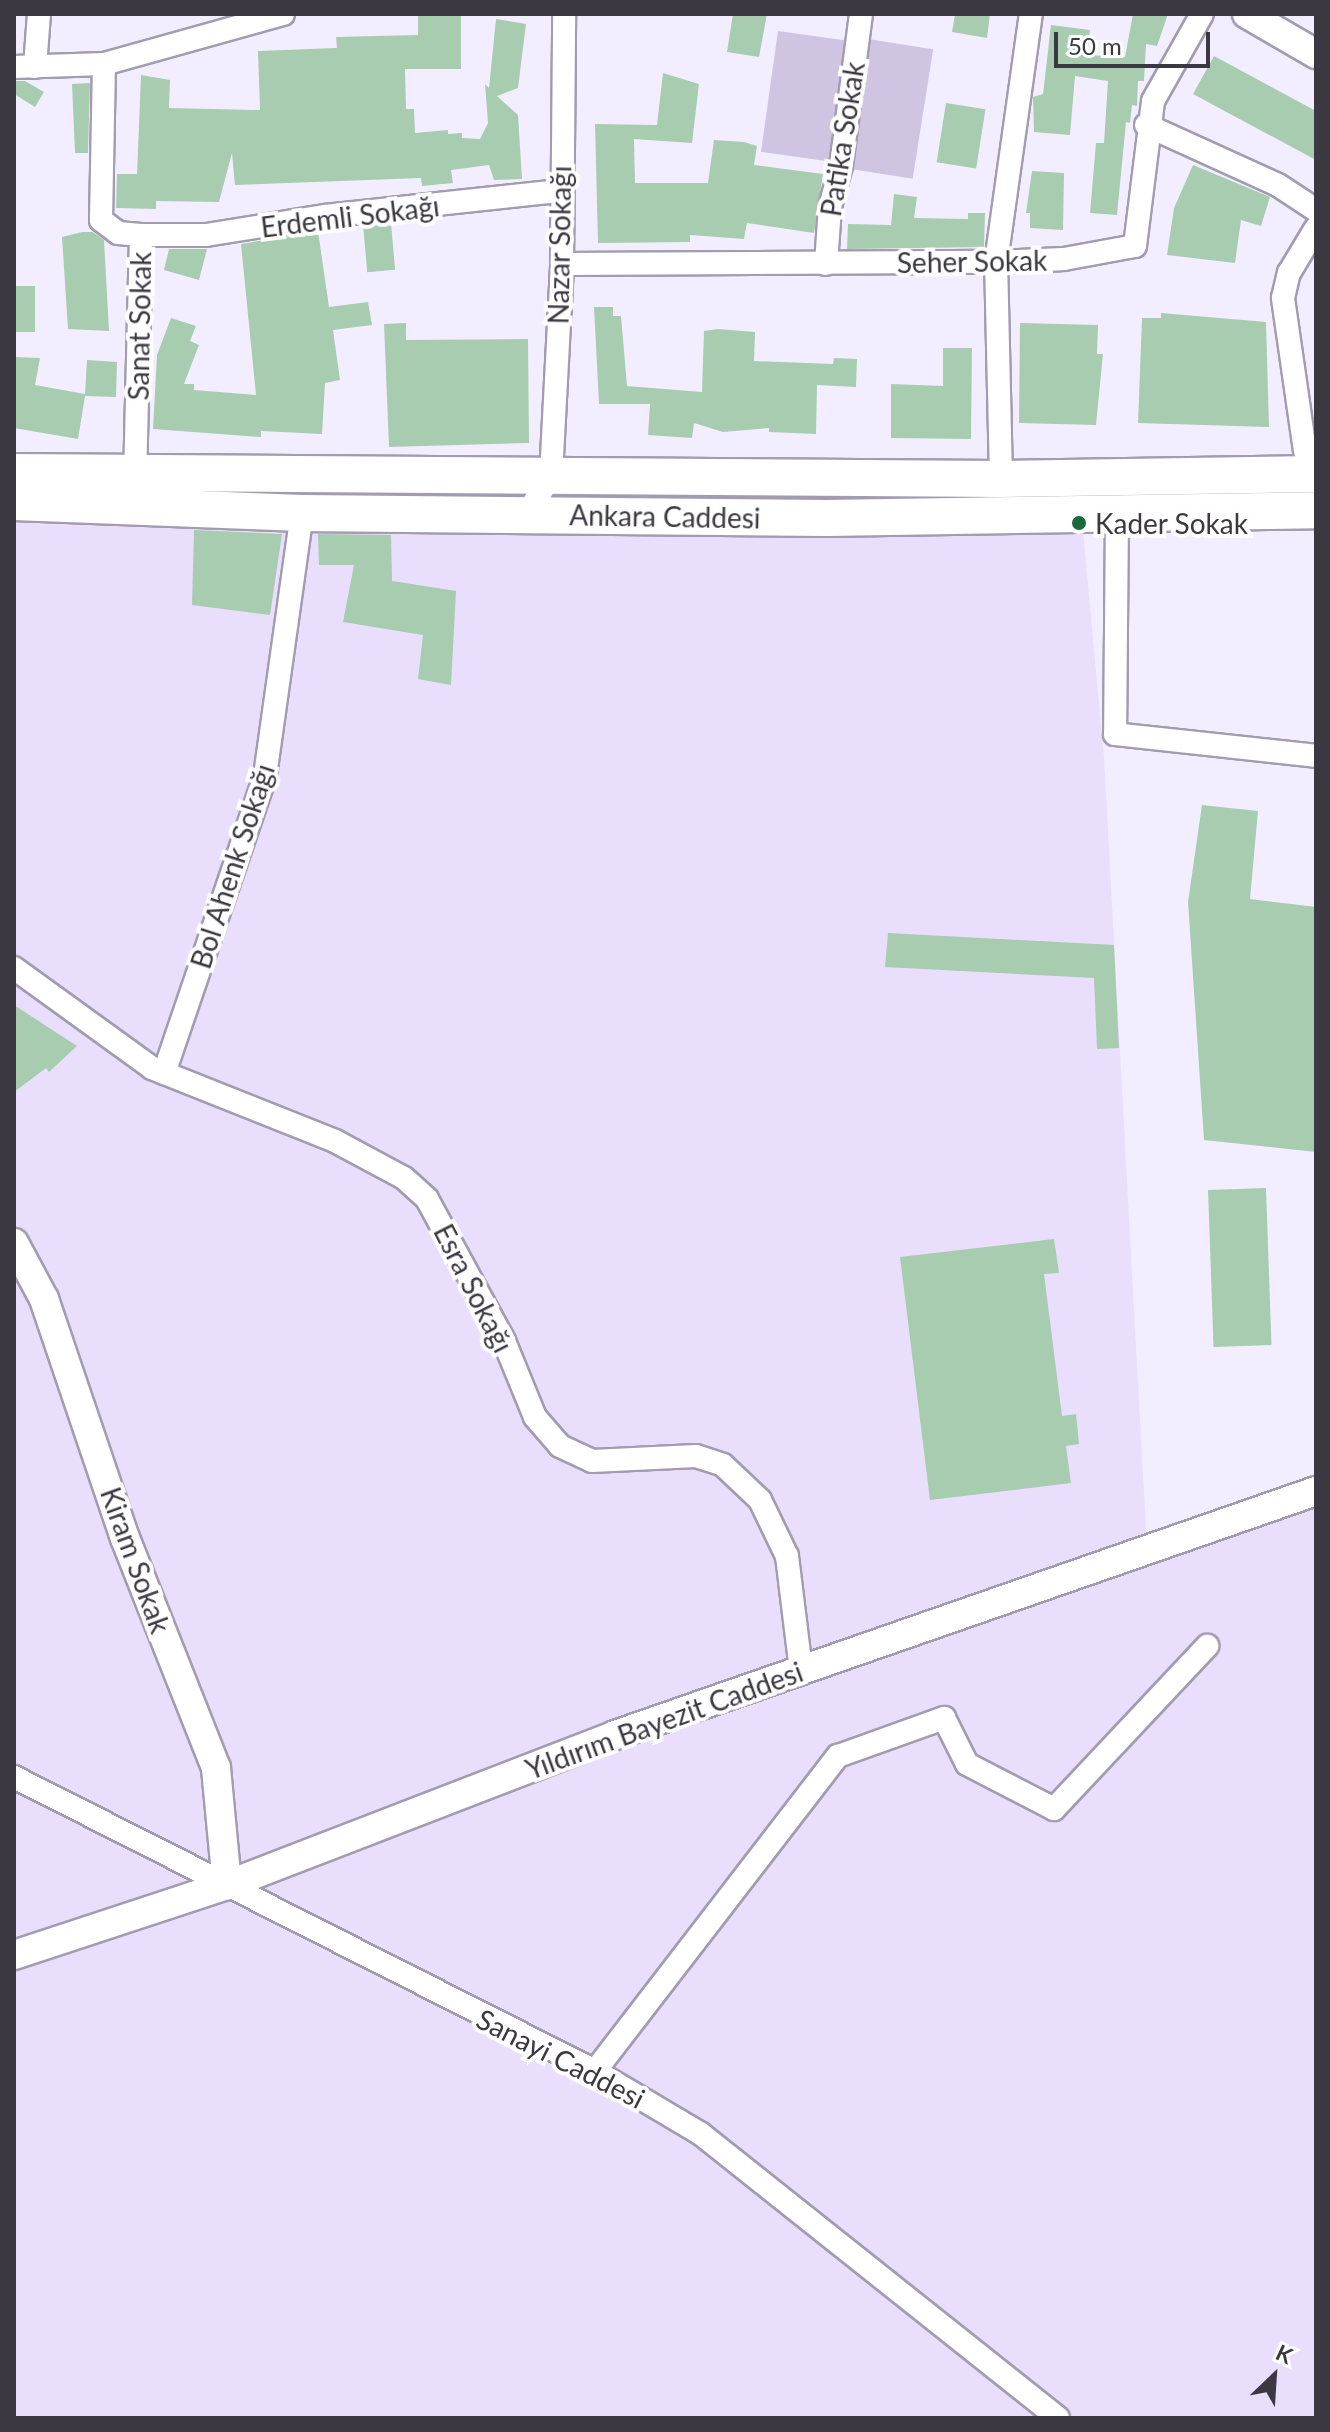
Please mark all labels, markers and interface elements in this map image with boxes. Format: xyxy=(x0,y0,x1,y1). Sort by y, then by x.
scale bar xyxy=(1058,16,1214,66)
text: 50 m xyxy=(1068,31,1122,60)
street label: Patika Sokak xyxy=(813,59,871,219)
street label: Nazar Sokağı xyxy=(541,165,577,325)
street label: Erdemli Sokağı xyxy=(259,188,441,244)
street label: Seher Sokak xyxy=(896,243,1048,279)
street label: Sanat Sokak xyxy=(121,251,157,401)
street label: Ankara Caddesi xyxy=(569,498,761,534)
place label: Kader Sokak xyxy=(1095,506,1249,540)
marker: Kader Sokak xyxy=(1070,514,1088,532)
street label: Bol Ahenk Sokağı xyxy=(183,759,281,973)
street label: Esra Sokağı xyxy=(427,1218,521,1358)
street label: Kiram Sokak xyxy=(94,1483,178,1637)
street label: Yıldırım Bayezit Caddesi xyxy=(521,1654,807,1786)
street label: Sanayi Caddesi xyxy=(471,2001,651,2115)
north arrow xyxy=(1234,2336,1314,2416)
text: K xyxy=(1272,2338,1297,2369)

